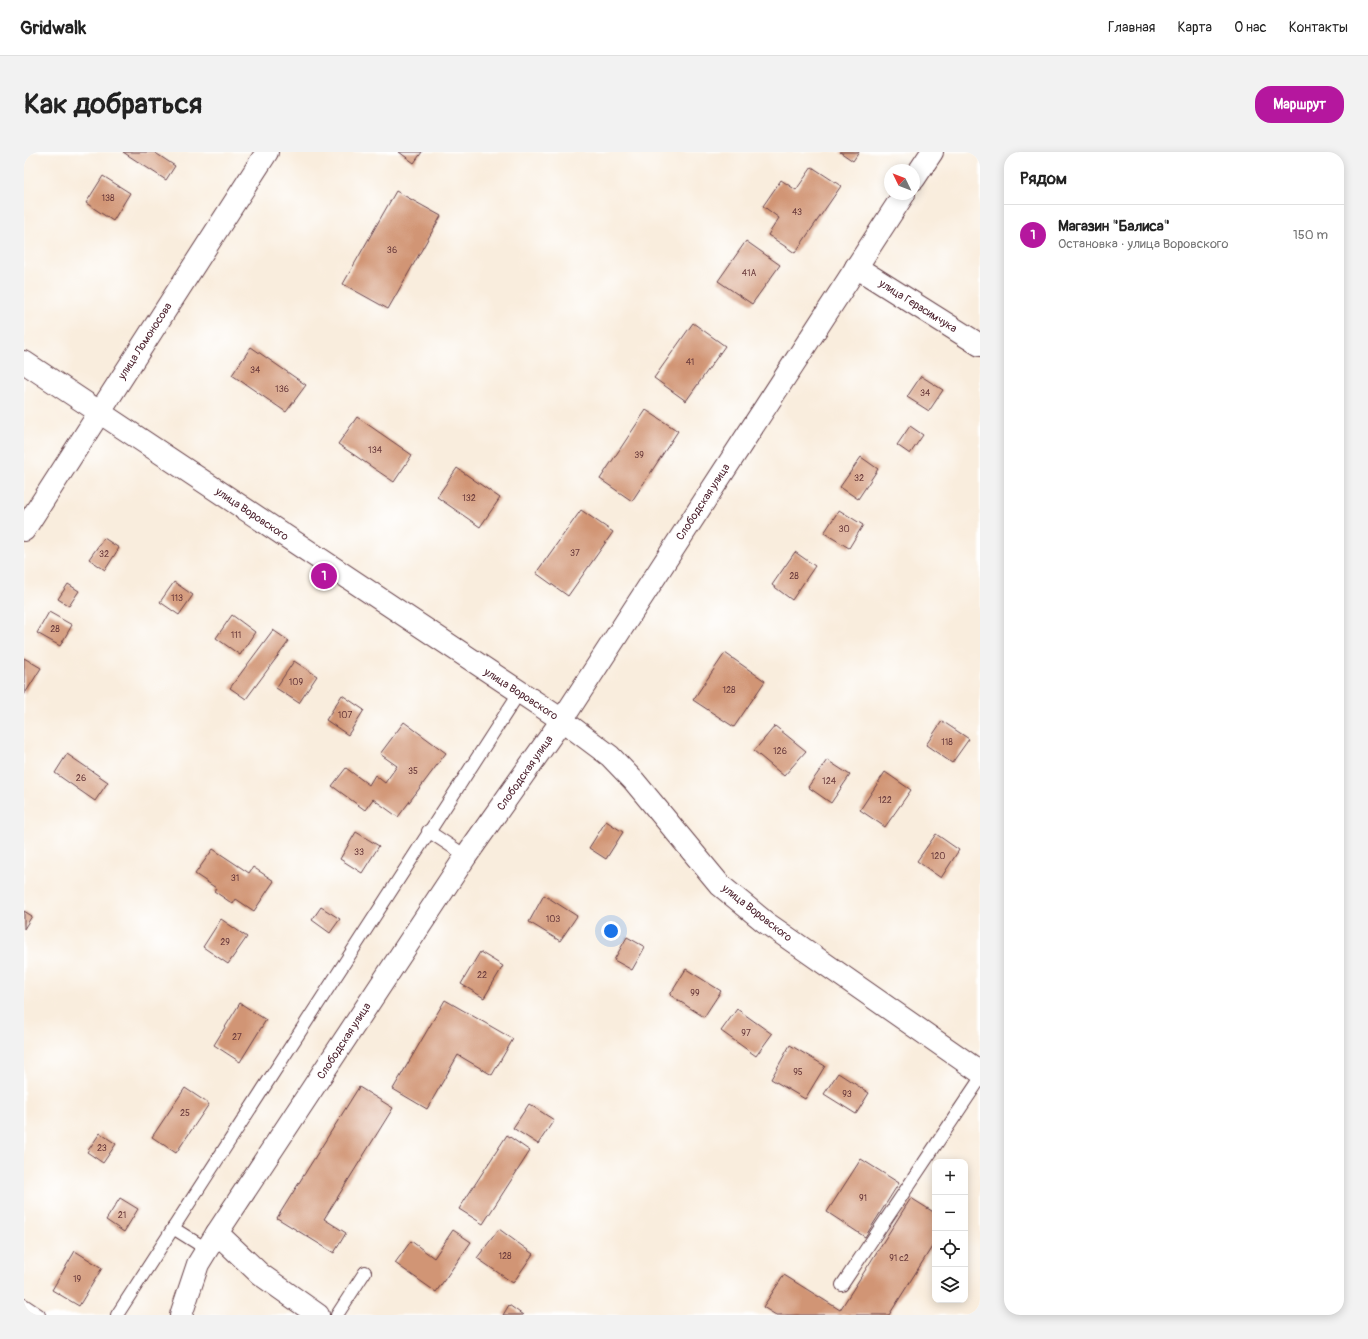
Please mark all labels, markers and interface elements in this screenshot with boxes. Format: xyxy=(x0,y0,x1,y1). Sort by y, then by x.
text: Gridwalk xyxy=(20,16,86,40)
text: Главная xyxy=(1108,19,1155,36)
text: Карта xyxy=(1177,19,1212,36)
text: О нас xyxy=(1234,19,1267,36)
text: Контакты xyxy=(1289,19,1348,36)
button: Маршрут xyxy=(1255,86,1344,123)
text: Как добраться xyxy=(24,87,202,122)
north arrow xyxy=(884,164,920,200)
text: Рядом xyxy=(1020,168,1067,189)
house number: 138 xyxy=(101,193,115,204)
house number: 43 xyxy=(792,207,802,218)
text: Магазин "Балиса" xyxy=(1058,217,1170,236)
text: 1 xyxy=(1030,227,1036,243)
text: 150 m xyxy=(1293,227,1328,243)
text: Остановка · улица Воровского xyxy=(1058,236,1228,252)
house number: 36 xyxy=(387,245,397,256)
house number: 41А xyxy=(742,268,756,279)
street label: улица Герасимчука xyxy=(876,276,959,335)
street label: улица Ломоносова xyxy=(115,300,175,383)
house number: 41 xyxy=(686,357,694,368)
house number: 34 xyxy=(250,365,261,376)
house number: 136 xyxy=(275,384,289,395)
house number: 34 xyxy=(920,388,931,399)
house number: 134 xyxy=(368,445,383,456)
house number: 39 xyxy=(634,450,644,461)
street label: Слободская улица xyxy=(673,461,733,543)
house number: 32 xyxy=(854,473,864,484)
street label: улица Воровского xyxy=(212,484,291,543)
house number: 132 xyxy=(462,493,476,504)
house number: 30 xyxy=(838,524,850,535)
house number: 37 xyxy=(570,548,580,559)
house number: 32 xyxy=(99,549,109,560)
pin: 1 xyxy=(311,561,337,591)
house number: 28 xyxy=(789,571,799,582)
house number: 113 xyxy=(171,593,183,604)
house number: 28 xyxy=(50,624,60,635)
house number: 111 xyxy=(231,630,241,641)
street label: улица Воровского xyxy=(481,665,560,723)
house number: 109 xyxy=(289,677,304,688)
house number: 128 xyxy=(722,685,736,696)
house number: 107 xyxy=(338,710,352,721)
street label: Слободская улица xyxy=(494,733,556,813)
house number: 118 xyxy=(941,737,953,748)
house number: 126 xyxy=(773,746,787,757)
house number: 35 xyxy=(408,766,418,777)
house number: 26 xyxy=(76,773,86,784)
house number: 124 xyxy=(822,776,837,787)
house number: 122 xyxy=(878,795,892,806)
house number: 33 xyxy=(354,847,364,858)
house number: 120 xyxy=(931,851,945,862)
house number: 31 xyxy=(231,873,239,884)
street label: улица Воровского xyxy=(719,881,795,944)
house number: 103 xyxy=(546,914,560,925)
your location xyxy=(601,921,621,941)
house number: 29 xyxy=(220,937,230,948)
house number: 22 xyxy=(477,970,487,981)
house number: 99 xyxy=(690,988,700,999)
street label: Слободская улица xyxy=(314,1000,374,1082)
house number: 97 xyxy=(741,1028,751,1039)
house number: 27 xyxy=(232,1032,242,1043)
house number: 95 xyxy=(793,1067,803,1078)
house number: 93 xyxy=(842,1089,852,1100)
house number: 25 xyxy=(180,1108,190,1119)
house number: 23 xyxy=(97,1143,107,1154)
map controls xyxy=(932,1159,968,1303)
button: + xyxy=(932,1159,968,1195)
house number: 91 xyxy=(859,1193,867,1204)
button: − xyxy=(932,1195,968,1231)
house number: 21 xyxy=(118,1210,126,1221)
button: locate xyxy=(932,1231,968,1267)
house number: 128 xyxy=(498,1251,512,1262)
house number: 91 с2 xyxy=(889,1253,909,1264)
button: layers xyxy=(932,1267,968,1303)
house number: 19 xyxy=(73,1274,81,1285)

